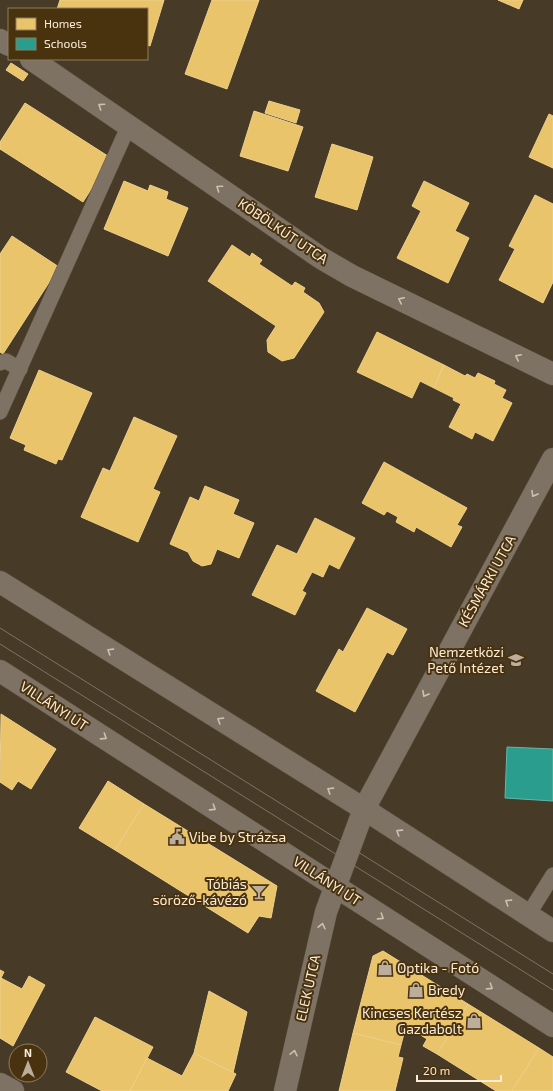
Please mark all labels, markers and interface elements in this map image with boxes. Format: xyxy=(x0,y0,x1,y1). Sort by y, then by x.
legend xyxy=(8,8,148,60)
text: Homes xyxy=(44,16,82,30)
text: Schools xyxy=(44,36,87,50)
one-way arrow xyxy=(98,103,105,111)
one-way arrow xyxy=(217,186,224,193)
street label: KÖBÖLKÚT UTCA xyxy=(235,194,332,267)
one-way arrow xyxy=(398,297,405,305)
one-way arrow xyxy=(515,354,522,362)
one-way arrow xyxy=(532,490,539,497)
street label: KÉSMÁRKI UTCA xyxy=(454,532,519,630)
place label: Nemzetközi Pető Intézet xyxy=(427,643,504,676)
one-way arrow xyxy=(107,649,114,656)
school or university icon: Nemzetközi Pető Intézet xyxy=(507,651,525,669)
street label: VILLÁNYI ÚT xyxy=(17,677,91,734)
one-way arrow xyxy=(423,690,430,697)
one-way arrow xyxy=(217,718,224,725)
one-way arrow xyxy=(99,733,106,740)
one-way arrow xyxy=(327,787,334,794)
one-way arrow xyxy=(209,803,216,810)
public building icon: Vibe by Strázsa xyxy=(168,828,186,846)
place label: Vibe by Strázsa xyxy=(189,828,286,845)
one-way arrow xyxy=(396,829,403,837)
street label: VILLÁNYI ÚT xyxy=(290,852,364,909)
place label: Tóbiás söröző-kávézó xyxy=(152,875,247,908)
bar icon: Tóbiás söröző-kávézó xyxy=(250,883,268,901)
one-way arrow xyxy=(506,900,513,907)
one-way arrow xyxy=(377,912,384,919)
one-way arrow xyxy=(318,923,326,929)
street label: ELEK UTCA xyxy=(292,953,324,1023)
shop icon: Optika - Fotó xyxy=(376,959,394,977)
place label: Optika - Fotó xyxy=(397,959,479,976)
shop icon: Bredy xyxy=(407,981,425,999)
place label: Bredy xyxy=(428,981,466,998)
one-way arrow xyxy=(486,982,493,989)
place label: Kincses Kertész Gazdabolt xyxy=(362,1004,462,1037)
shop icon: Kincses Kertész Gazdabolt xyxy=(465,1012,483,1030)
north arrow xyxy=(8,1043,48,1083)
text: N xyxy=(24,1046,32,1059)
one-way arrow xyxy=(289,1050,297,1056)
scale bar xyxy=(417,1057,501,1083)
text: 20 m xyxy=(423,1063,450,1077)

